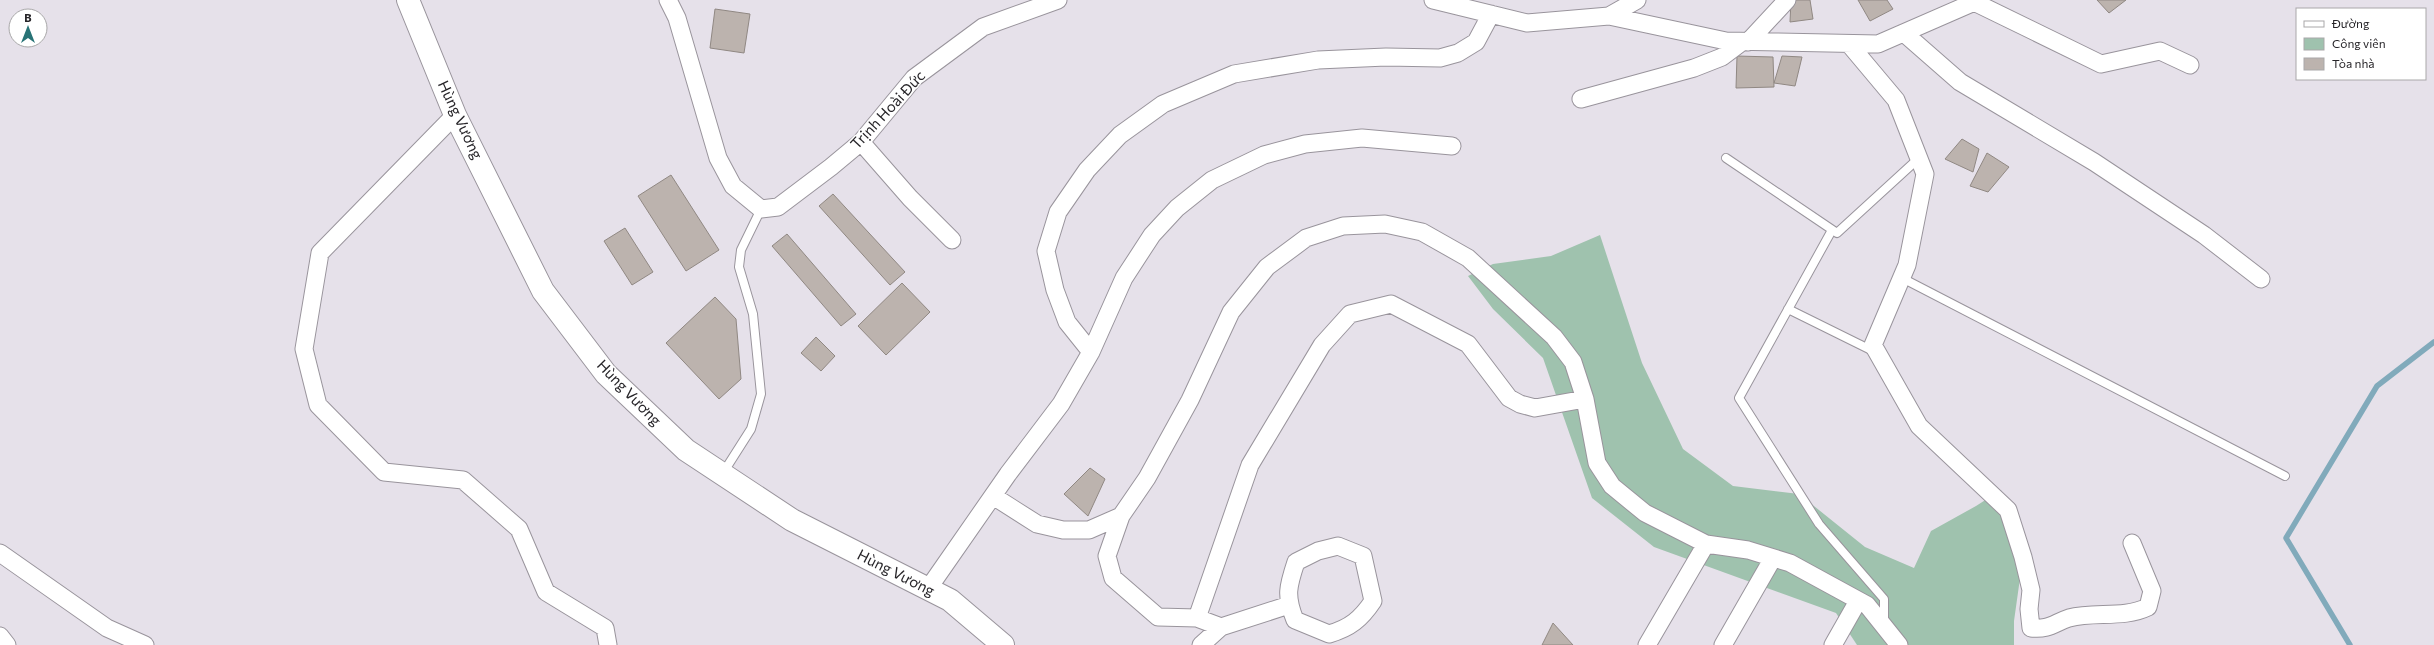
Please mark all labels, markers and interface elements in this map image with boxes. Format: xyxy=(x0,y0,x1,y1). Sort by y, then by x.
north arrow xyxy=(8,8,48,48)
legend xyxy=(2296,8,2426,80)
text: B xyxy=(24,11,32,24)
text: Đường xyxy=(2331,16,2370,30)
text: Công viên xyxy=(2332,36,2386,50)
text: Tòa nhà xyxy=(2332,56,2374,70)
street label: Trịnh Hoài Đức xyxy=(846,66,928,152)
street label: Hùng Vương xyxy=(435,77,487,162)
street label: Hùng Vương xyxy=(594,356,666,429)
street label: Hùng Vương xyxy=(855,545,938,599)

